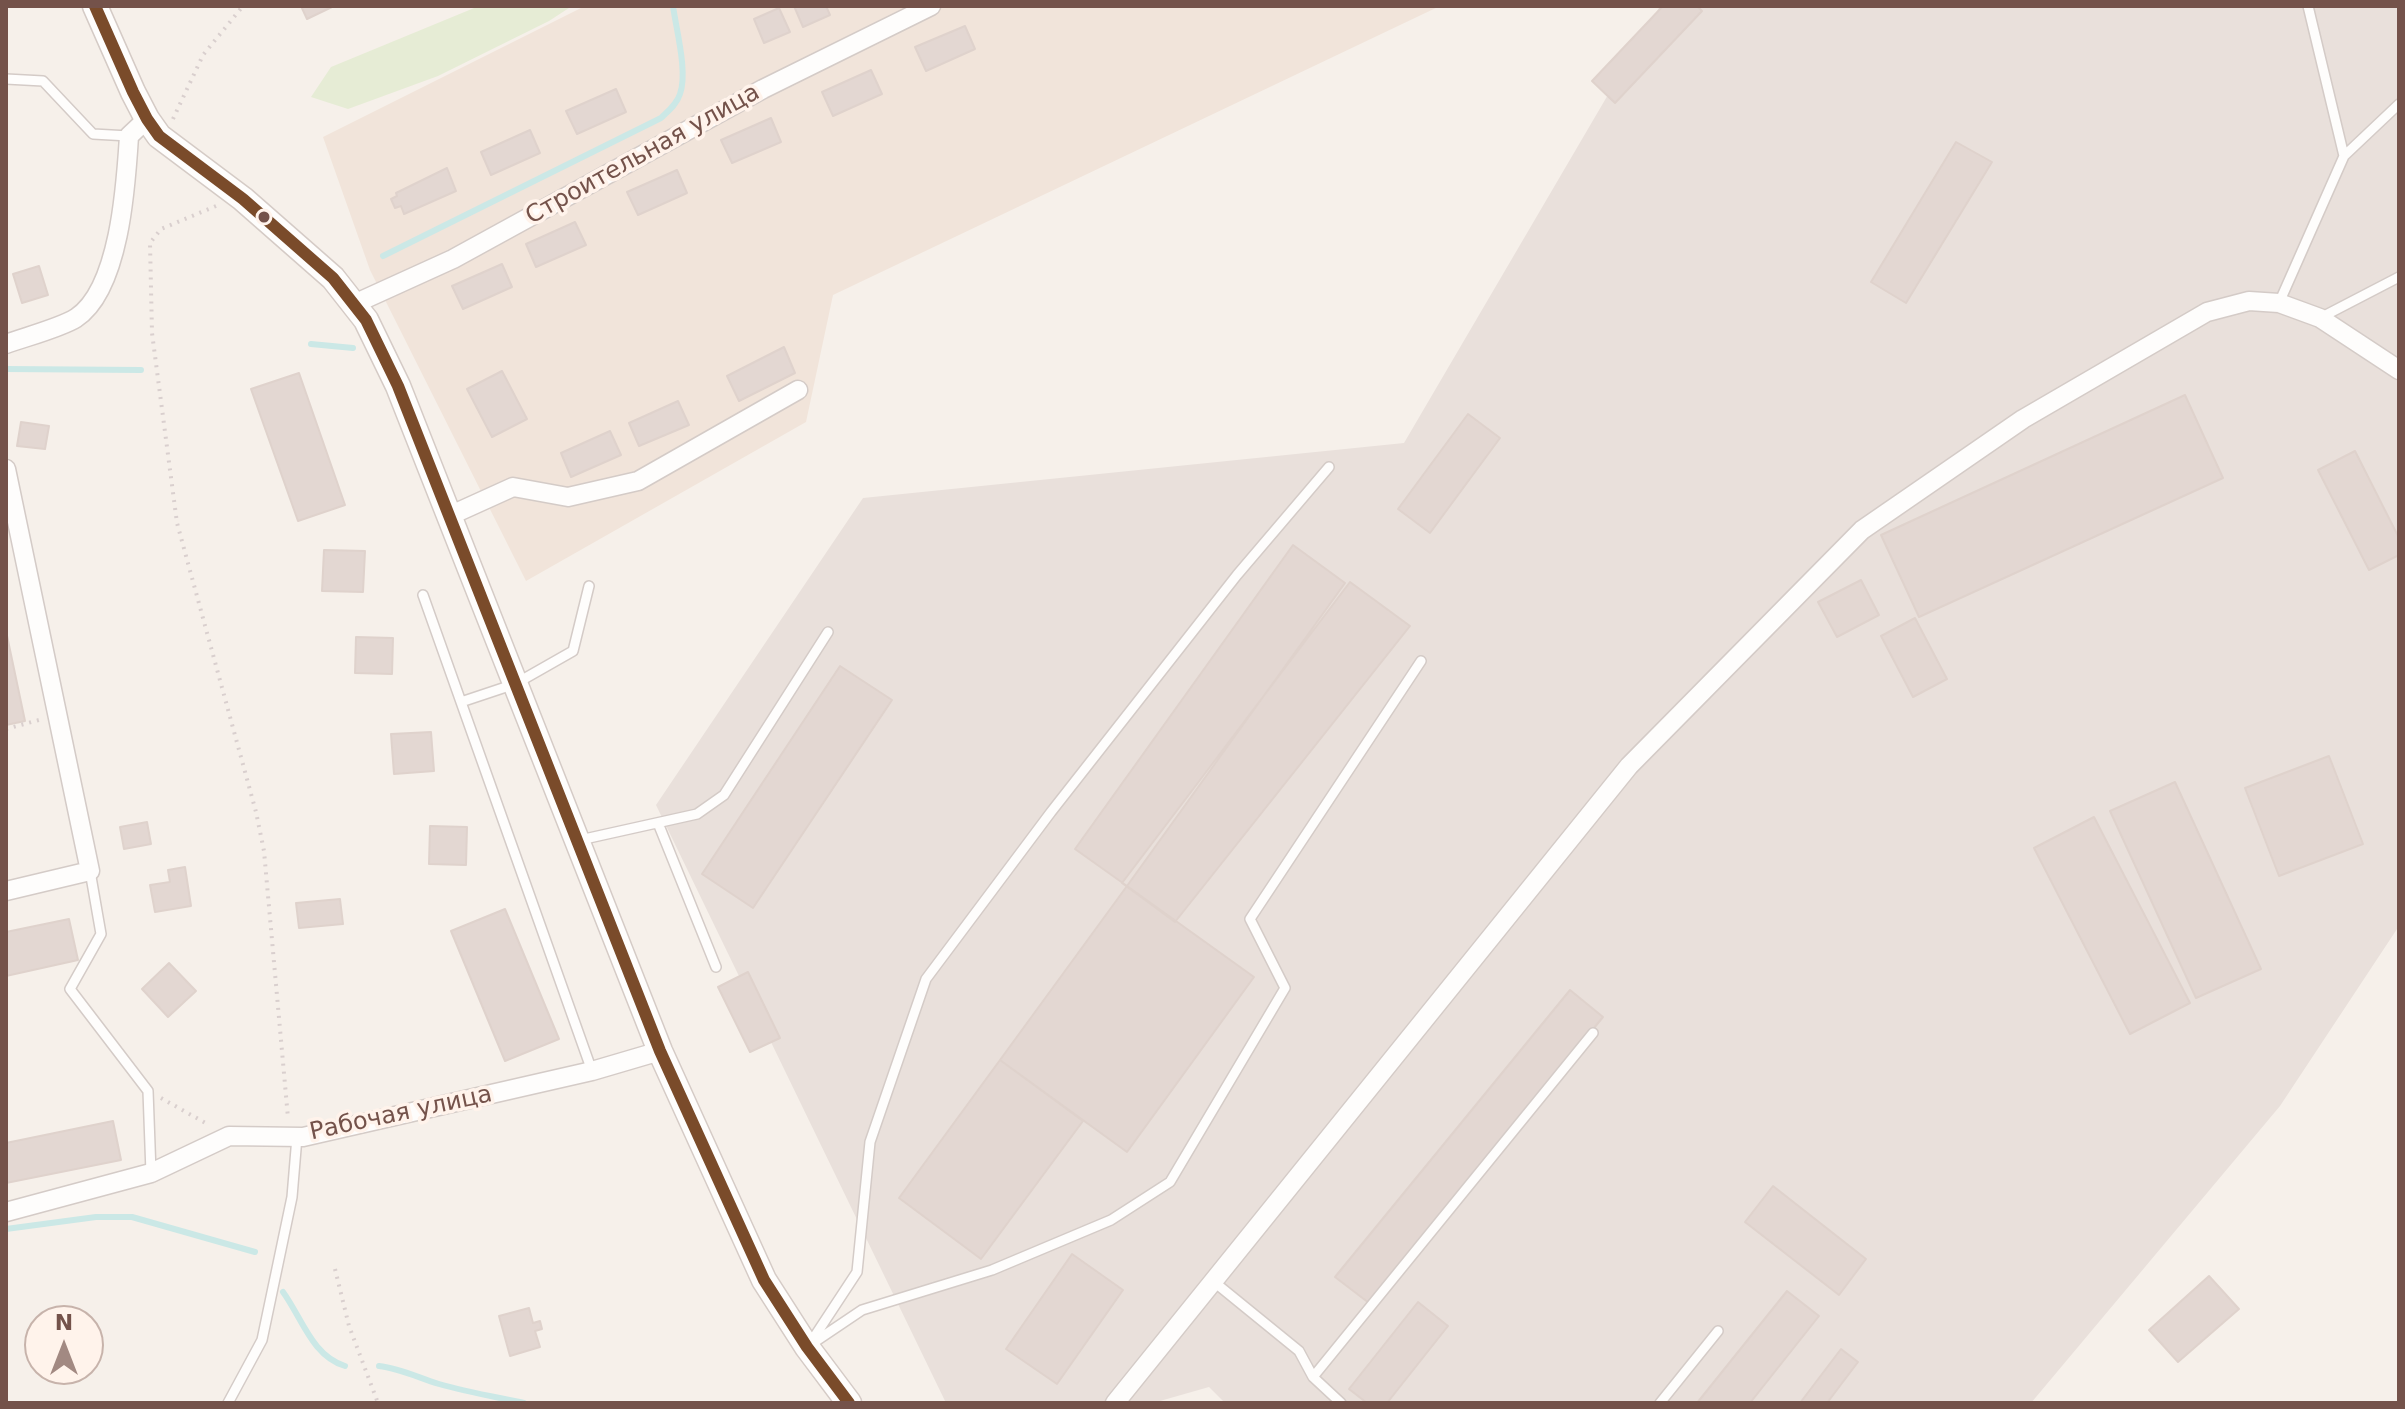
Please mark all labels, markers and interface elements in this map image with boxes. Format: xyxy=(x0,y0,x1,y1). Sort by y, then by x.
street label: Строительная улица xyxy=(521,79,765,231)
unlabelled marker xyxy=(256,209,272,225)
street label: Рабочая улица xyxy=(307,1081,495,1147)
north arrow xyxy=(24,1305,104,1385)
text: N xyxy=(55,1310,73,1335)

